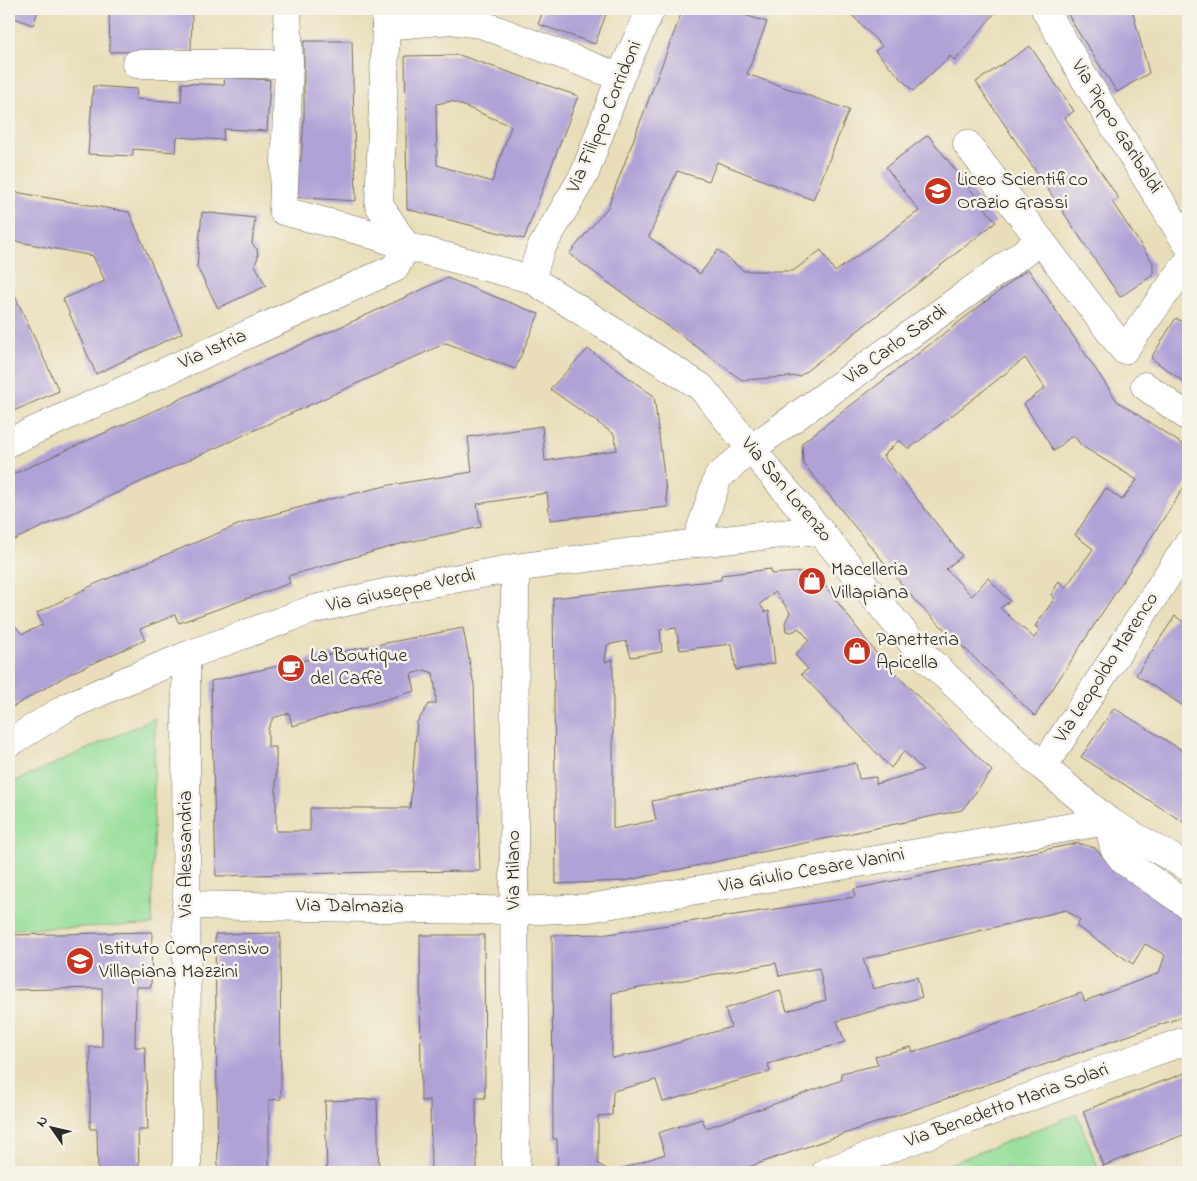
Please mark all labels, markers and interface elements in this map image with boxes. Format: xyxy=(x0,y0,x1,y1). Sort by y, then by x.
street label: Via Filippo Corridoni xyxy=(559,36,650,199)
street label: Via Pippo Garibaldi xyxy=(1062,53,1169,200)
place label: Liceo Scientifico Orazio Grassi xyxy=(957,166,1088,218)
school or university icon: Liceo Scientifico Orazio Grassi xyxy=(923,176,953,206)
street label: Via Carlo Sardi xyxy=(838,298,954,393)
street label: Via Istria xyxy=(173,322,252,378)
street label: Via San Lorenzo xyxy=(732,430,839,549)
place label: Macelleria Villapiana xyxy=(830,556,908,608)
street label: Via Giuseppe Verdi xyxy=(323,561,478,621)
shop icon: Macelleria Villapiana xyxy=(797,566,827,596)
street label: Via Leopoldo Marenco xyxy=(1047,587,1167,750)
place label: Panetteria Apicella xyxy=(876,626,959,678)
shop icon: Panetteria Apicella xyxy=(842,636,872,666)
place label: La Boutique del Caffè xyxy=(310,642,407,694)
cafe icon: La Boutique del Caffè xyxy=(276,653,306,683)
street label: Via Alessandria xyxy=(172,790,201,919)
street label: Via Milano xyxy=(500,830,529,911)
street label: Via Giulio Cesare Vanini xyxy=(716,840,907,902)
street label: Via Dalmazia xyxy=(295,892,404,922)
place label: Istituto Comprensivo Villapiana Mazzini xyxy=(98,935,269,987)
school or university icon: Istituto Comprensivo Villapiana Mazzini xyxy=(65,946,95,976)
street label: Via Benedetto Maria Solari xyxy=(900,1056,1113,1157)
north arrow xyxy=(28,1104,78,1154)
text: N xyxy=(31,1112,54,1131)

